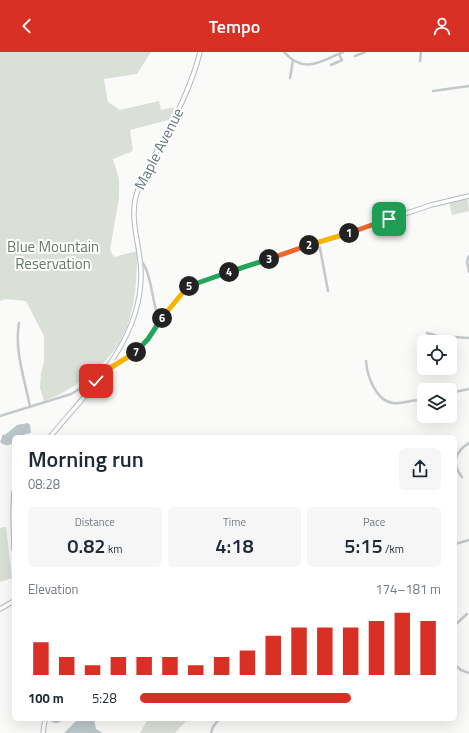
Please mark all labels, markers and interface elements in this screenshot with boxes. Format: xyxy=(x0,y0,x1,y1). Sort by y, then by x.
text: Tempo xyxy=(209,13,260,40)
icon: back xyxy=(16,15,38,37)
icon: person xyxy=(431,15,453,37)
street label: Maple Avenue xyxy=(128,104,189,194)
pin xyxy=(372,202,406,236)
icon: arrive xyxy=(378,208,400,230)
pin: 1 xyxy=(339,223,359,243)
text: 1 xyxy=(346,225,352,241)
park label: Blue Mountain Reservation xyxy=(7,235,99,275)
pin: 2 xyxy=(299,235,319,255)
text: 2 xyxy=(306,237,312,253)
pin: 3 xyxy=(259,249,279,269)
text: 3 xyxy=(266,251,272,267)
pin: 4 xyxy=(219,262,239,282)
text: 4 xyxy=(226,264,232,280)
pin: 5 xyxy=(179,276,199,296)
text: 5 xyxy=(186,278,192,294)
pin: 6 xyxy=(152,308,172,328)
text: 6 xyxy=(159,310,165,326)
map controls xyxy=(417,335,457,423)
button: locate xyxy=(417,335,457,375)
pin: 7 xyxy=(126,342,146,362)
text: 7 xyxy=(133,344,139,360)
pin xyxy=(79,364,113,398)
icon: check xyxy=(85,370,107,392)
button: layers xyxy=(417,383,457,423)
text: Morning run xyxy=(28,442,144,476)
button: share xyxy=(399,448,441,490)
text: 08:28 xyxy=(28,474,60,494)
text: Distance xyxy=(75,514,115,530)
text: Time xyxy=(223,514,246,530)
text: Pace xyxy=(363,514,385,530)
text: 0.82 xyxy=(67,530,106,561)
text: 4:18 xyxy=(215,530,254,561)
text: 5:15 xyxy=(344,530,383,561)
text: km xyxy=(106,541,122,557)
text: /km xyxy=(383,541,404,557)
text: Elevation xyxy=(28,579,79,599)
text: 174–181 m xyxy=(375,579,441,599)
text: 100 m xyxy=(28,688,64,708)
text: 5:28 xyxy=(92,688,117,708)

